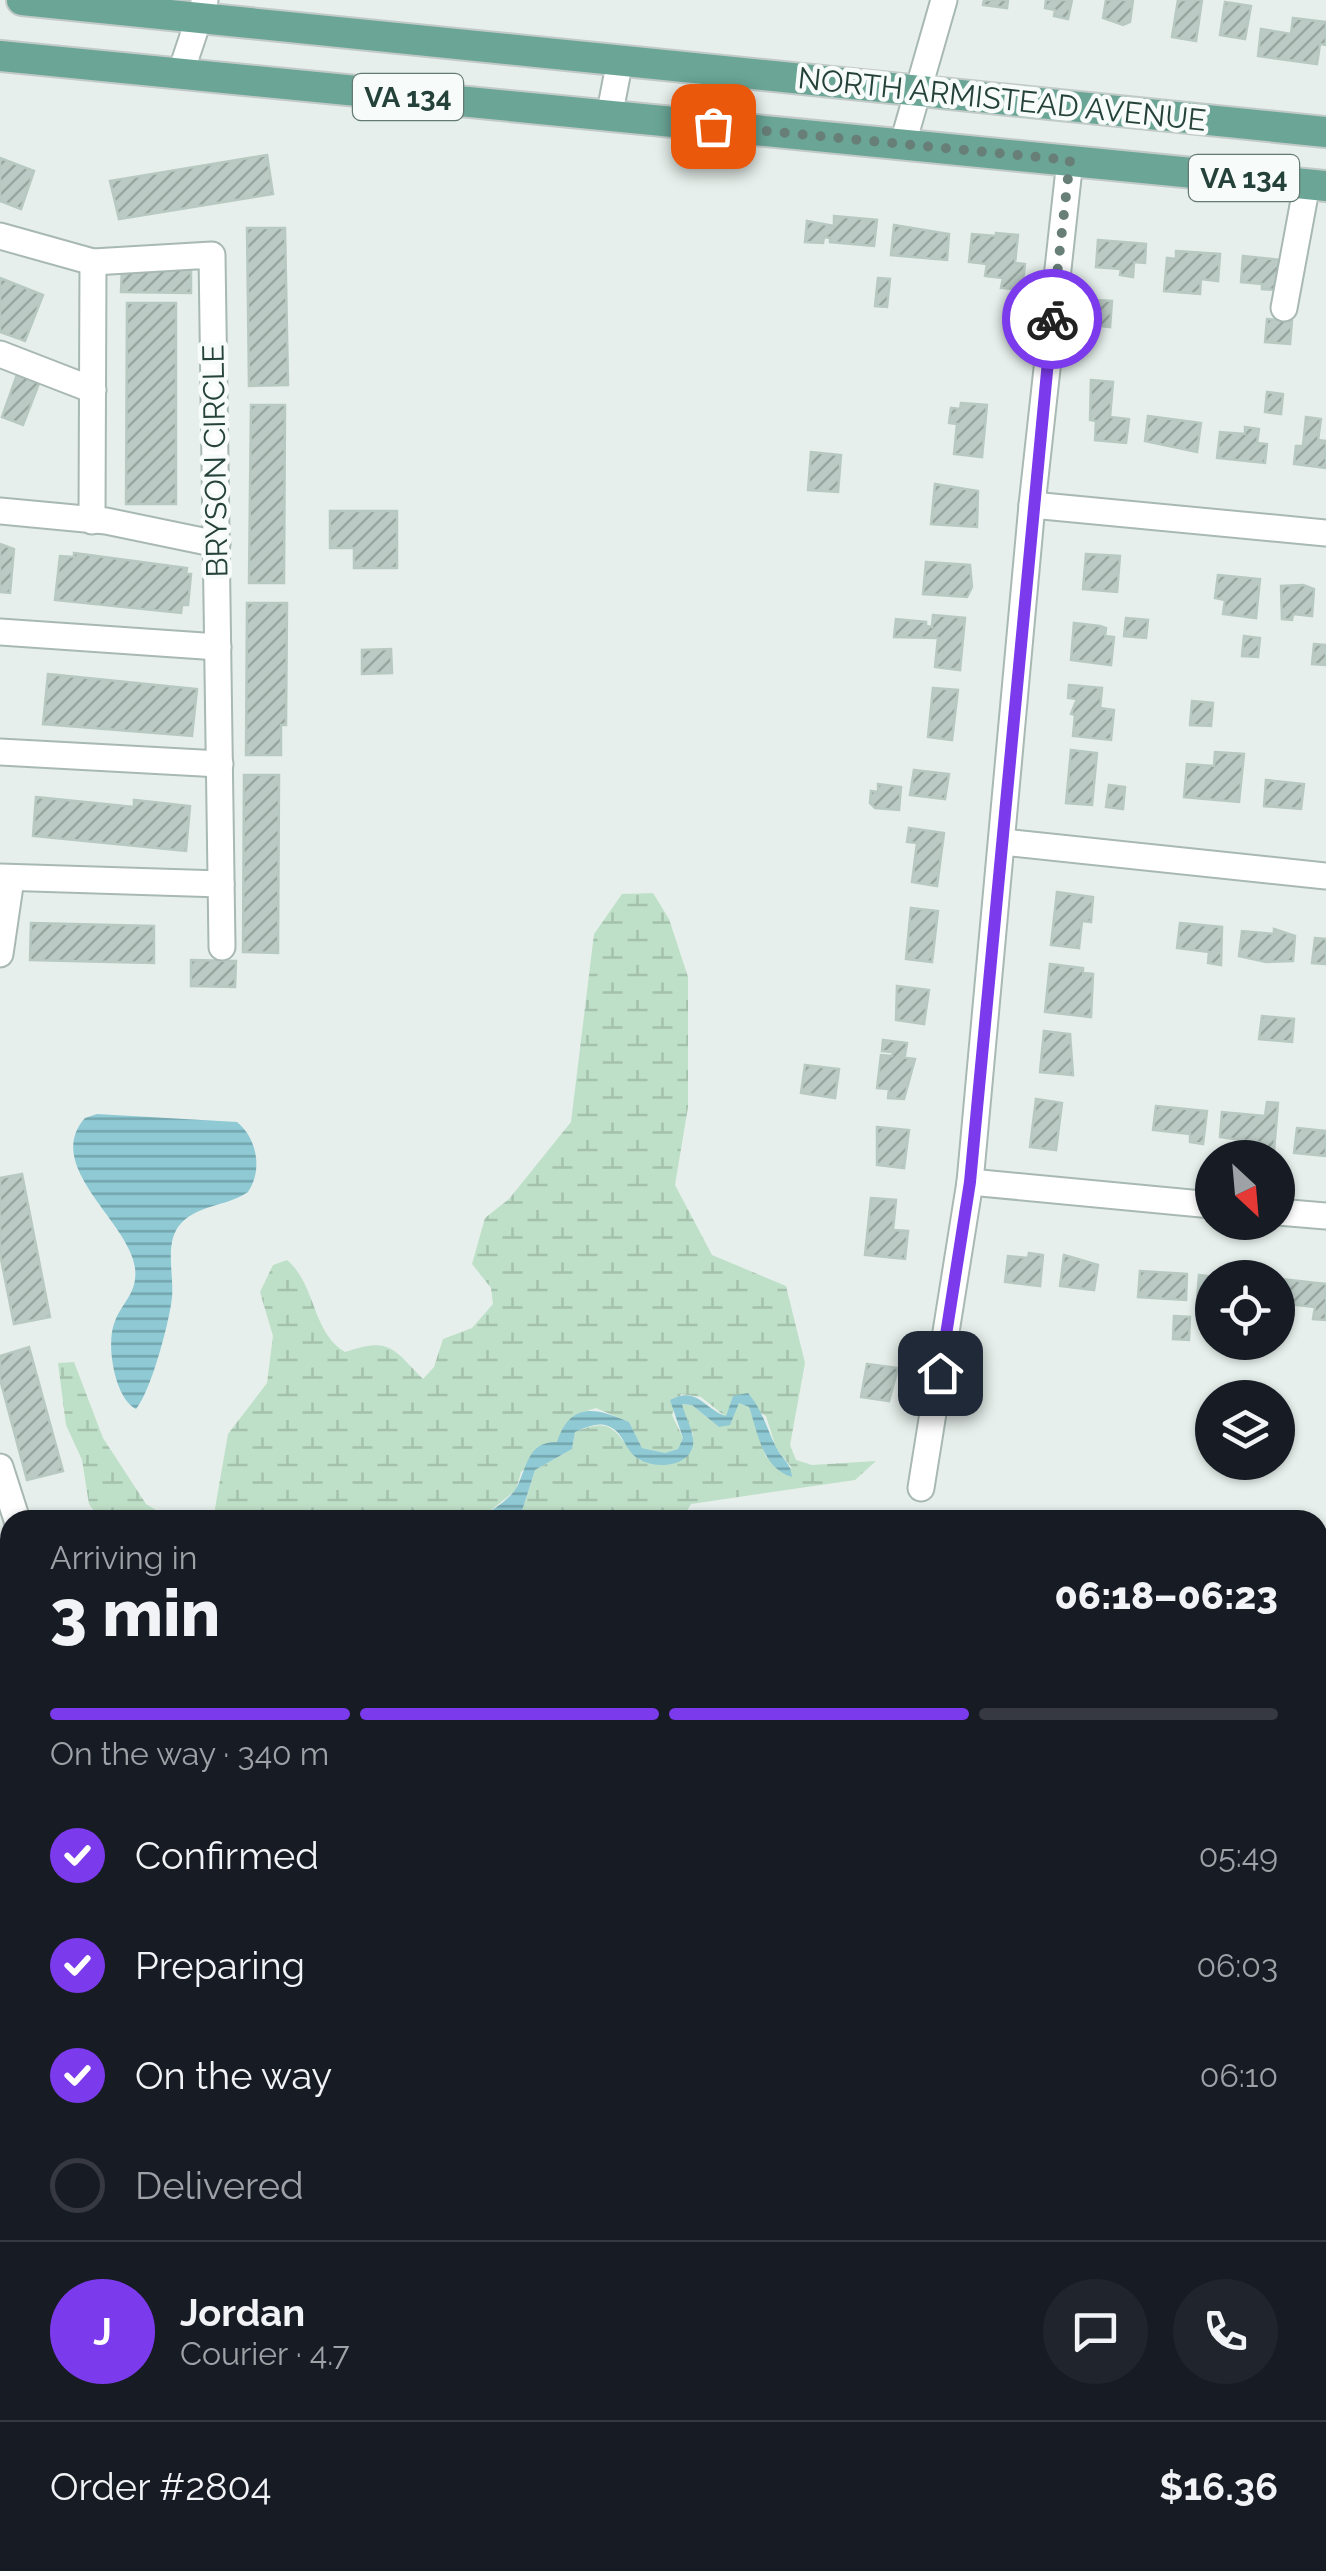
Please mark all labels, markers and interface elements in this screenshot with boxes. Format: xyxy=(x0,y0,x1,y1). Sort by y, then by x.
street label: NORTH ARMISTEAD AVENUE xyxy=(796,60,1208,138)
road number: VA 134 xyxy=(353,74,463,120)
pin xyxy=(671,84,756,169)
icon: bag xyxy=(686,99,741,154)
road number: VA 134 xyxy=(1189,155,1299,201)
courier xyxy=(1002,269,1102,369)
icon: bike xyxy=(1025,292,1080,347)
street label: BRYSON CIRCLE xyxy=(195,344,235,578)
north arrow xyxy=(1195,1140,1295,1240)
map controls xyxy=(1195,1140,1295,1480)
button: locate xyxy=(1195,1260,1295,1360)
pin xyxy=(898,1331,983,1416)
icon: home xyxy=(913,1346,968,1401)
button: layers xyxy=(1195,1380,1295,1480)
text: Arriving in xyxy=(50,1539,197,1576)
text: 06:18–06:23 xyxy=(1055,1573,1278,1618)
text: 3 min xyxy=(50,1575,220,1651)
text: On the way · 340 m xyxy=(50,1735,329,1772)
icon: check xyxy=(50,1828,105,1883)
text: Confirmed xyxy=(135,1833,319,1878)
text: 05:49 xyxy=(1199,1837,1278,1874)
icon: check xyxy=(50,1938,105,1993)
text: Preparing xyxy=(135,1943,305,1988)
text: 06:03 xyxy=(1196,1947,1278,1984)
icon: check xyxy=(50,2048,105,2103)
text: On the way xyxy=(135,2053,332,2098)
text: 06:10 xyxy=(1200,2057,1278,2094)
text: Delivered xyxy=(135,2163,304,2208)
button: chat xyxy=(1043,2279,1148,2384)
button: phone xyxy=(1173,2279,1278,2384)
text: Jordan xyxy=(180,2290,305,2335)
text: J xyxy=(93,2309,112,2354)
text: Courier · 4.7 xyxy=(180,2335,350,2372)
text: Order #2804 xyxy=(50,2464,271,2509)
text: $16.36 xyxy=(1159,2464,1278,2509)

